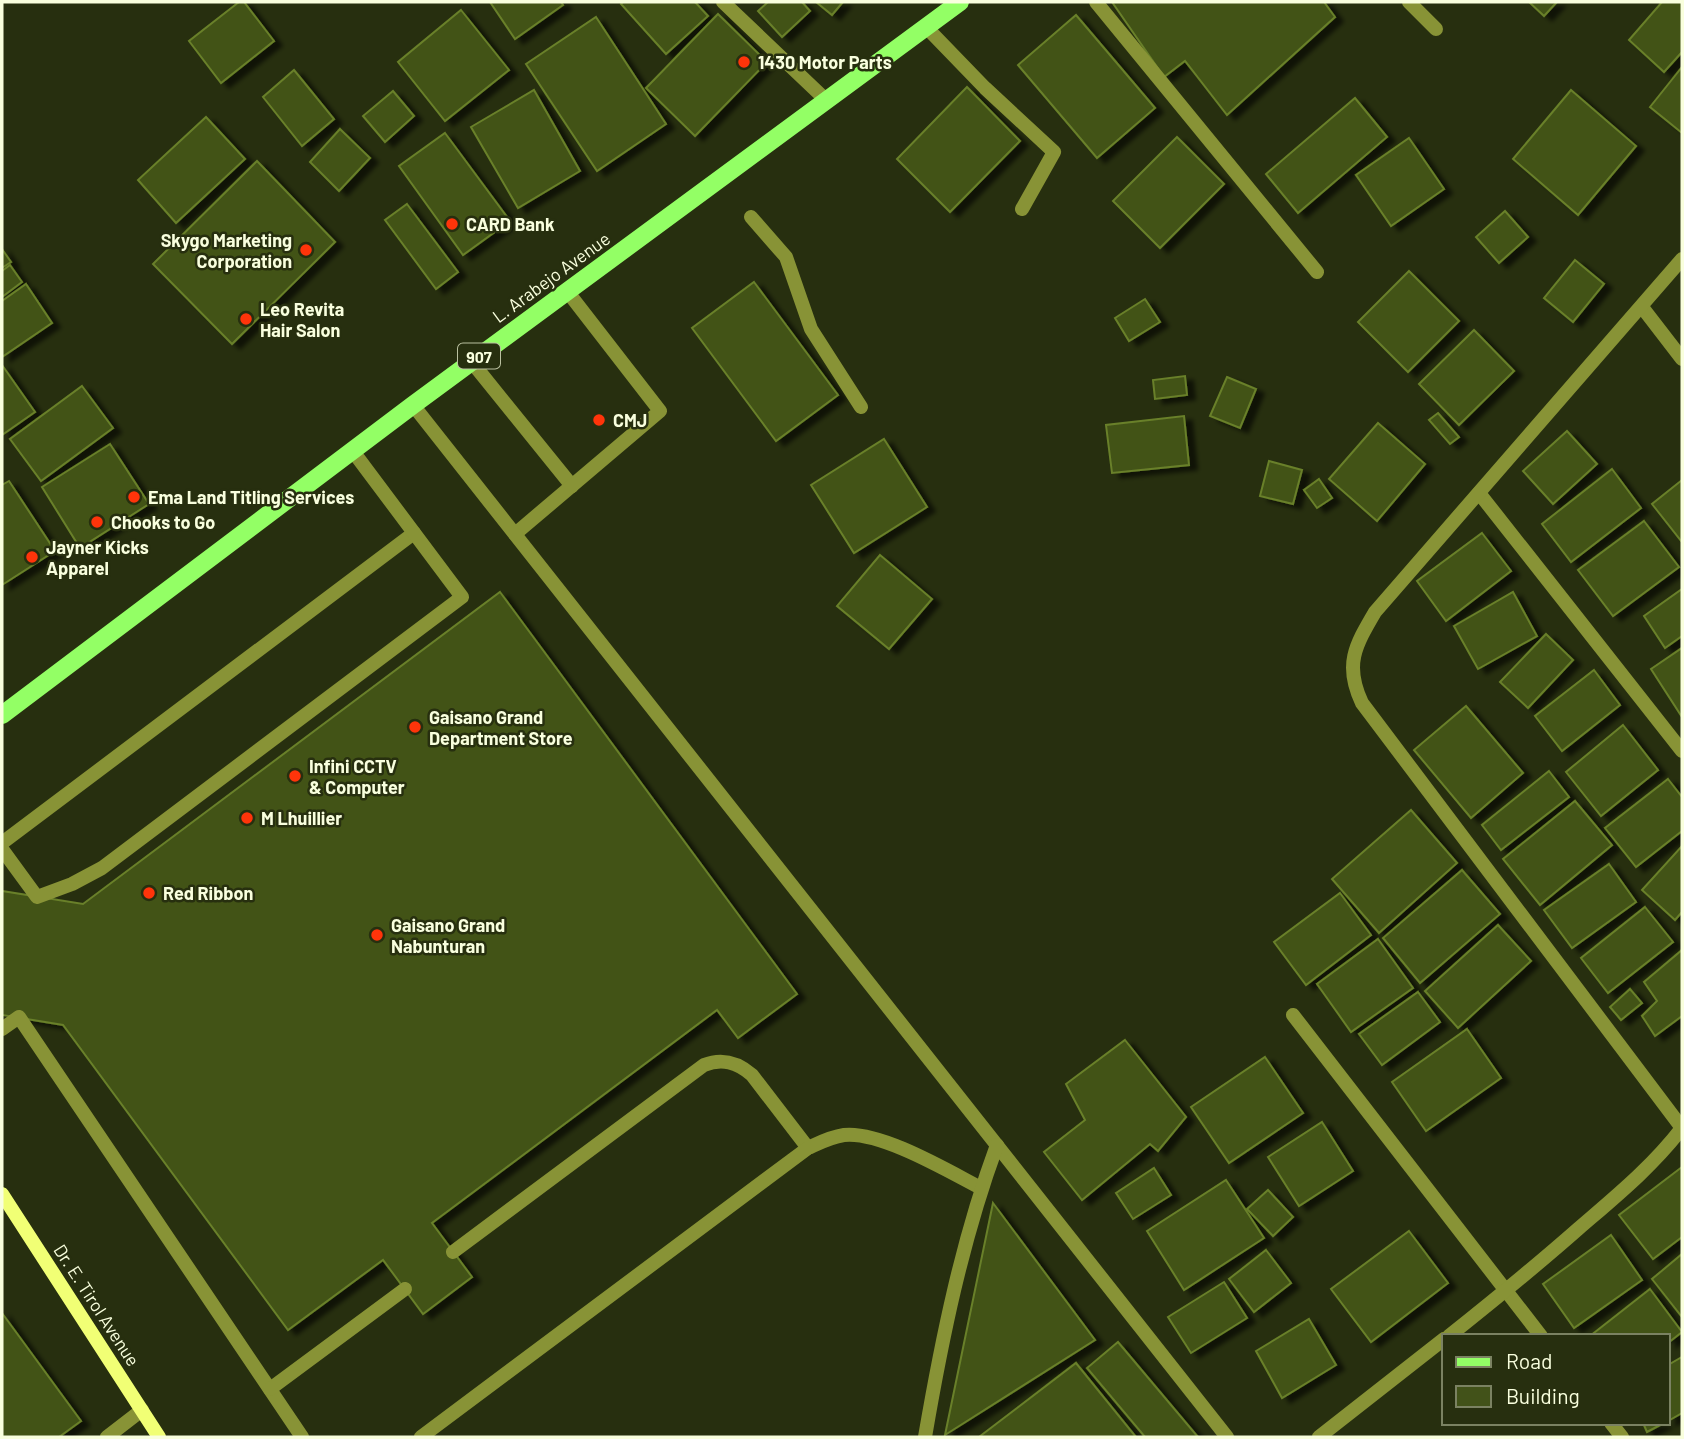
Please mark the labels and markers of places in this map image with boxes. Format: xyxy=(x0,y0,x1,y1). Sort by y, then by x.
place label: 1430 Motor Parts xyxy=(758,51,892,73)
marker: 1430 Motor Parts xyxy=(736,54,752,70)
place label: CARD Bank xyxy=(466,213,555,235)
marker: CARD Bank xyxy=(444,216,460,232)
place label: Skygo Marketing Corporation xyxy=(161,229,292,272)
marker: Skygo Marketing Corporation xyxy=(298,242,314,258)
place label: Leo Revita Hair Salon xyxy=(260,298,344,341)
marker: Leo Revita Hair Salon xyxy=(238,311,254,327)
place label: CMJ xyxy=(613,409,647,431)
marker: CMJ xyxy=(591,412,607,428)
place label: Ema Land Titling Services xyxy=(148,486,354,508)
marker: Ema Land Titling Services xyxy=(126,489,142,505)
place label: Chooks to Go xyxy=(111,511,215,533)
marker: Chooks to Go xyxy=(89,514,105,530)
place label: Jayner Kicks Apparel xyxy=(46,536,149,579)
marker: Jayner Kicks Apparel xyxy=(24,549,40,565)
place label: Gaisano Grand Department Store xyxy=(429,706,573,749)
marker: Gaisano Grand Department Store xyxy=(407,719,423,735)
place label: Infini CCTV & Computer xyxy=(309,755,405,798)
marker: Infini CCTV & Computer xyxy=(287,768,303,784)
place label: M Lhuillier xyxy=(261,807,342,829)
marker: M Lhuillier xyxy=(239,810,255,826)
place label: Red Ribbon xyxy=(163,882,253,904)
marker: Red Ribbon xyxy=(141,885,157,901)
place label: Gaisano Grand Nabunturan xyxy=(391,914,505,957)
marker: Gaisano Grand Nabunturan xyxy=(369,927,385,943)

